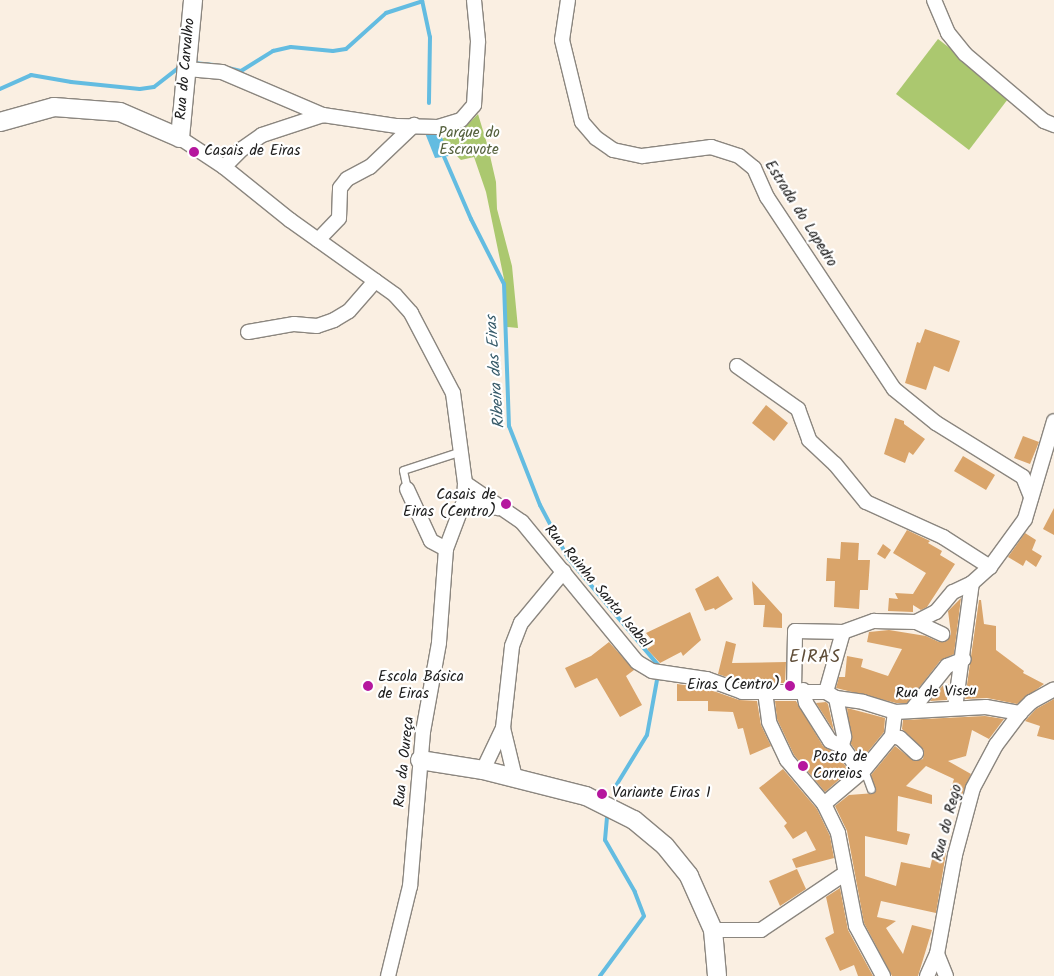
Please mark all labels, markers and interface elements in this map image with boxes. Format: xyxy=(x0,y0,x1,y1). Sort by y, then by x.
street label: Rua do Carvalho xyxy=(173,17,199,121)
park label: Parque do Escravote xyxy=(438,124,500,159)
place label: Casais de Eiras xyxy=(204,143,300,161)
marker: Casais de Eiras xyxy=(188,146,200,158)
street label: Estrada do Lapedro xyxy=(760,157,840,271)
water label: Ribeira das Eiras xyxy=(482,315,510,429)
place label: Casais de Eiras (Centro) xyxy=(403,486,496,521)
marker: Casais de Eiras (Centro) xyxy=(500,498,512,510)
street label: Rua Rainha Santa Isabel xyxy=(540,522,654,652)
district label: EIRAS xyxy=(788,647,842,669)
place label: Escola Básica de Eiras xyxy=(378,668,464,703)
place label: Eiras (Centro) xyxy=(687,677,780,695)
marker: Escola Básica de Eiras xyxy=(362,680,374,692)
marker: Eiras (Centro) xyxy=(784,680,796,692)
street label: Rua de Viseu xyxy=(895,683,977,703)
street label: Rua da Oureça xyxy=(391,716,419,808)
place label: Posto de Correios xyxy=(813,748,867,783)
marker: Posto de Correios xyxy=(797,760,809,772)
street label: Rua do Rego xyxy=(929,783,967,863)
place label: Variante Eiras 1 xyxy=(612,785,711,803)
marker: Variante Eiras 1 xyxy=(596,788,608,800)

